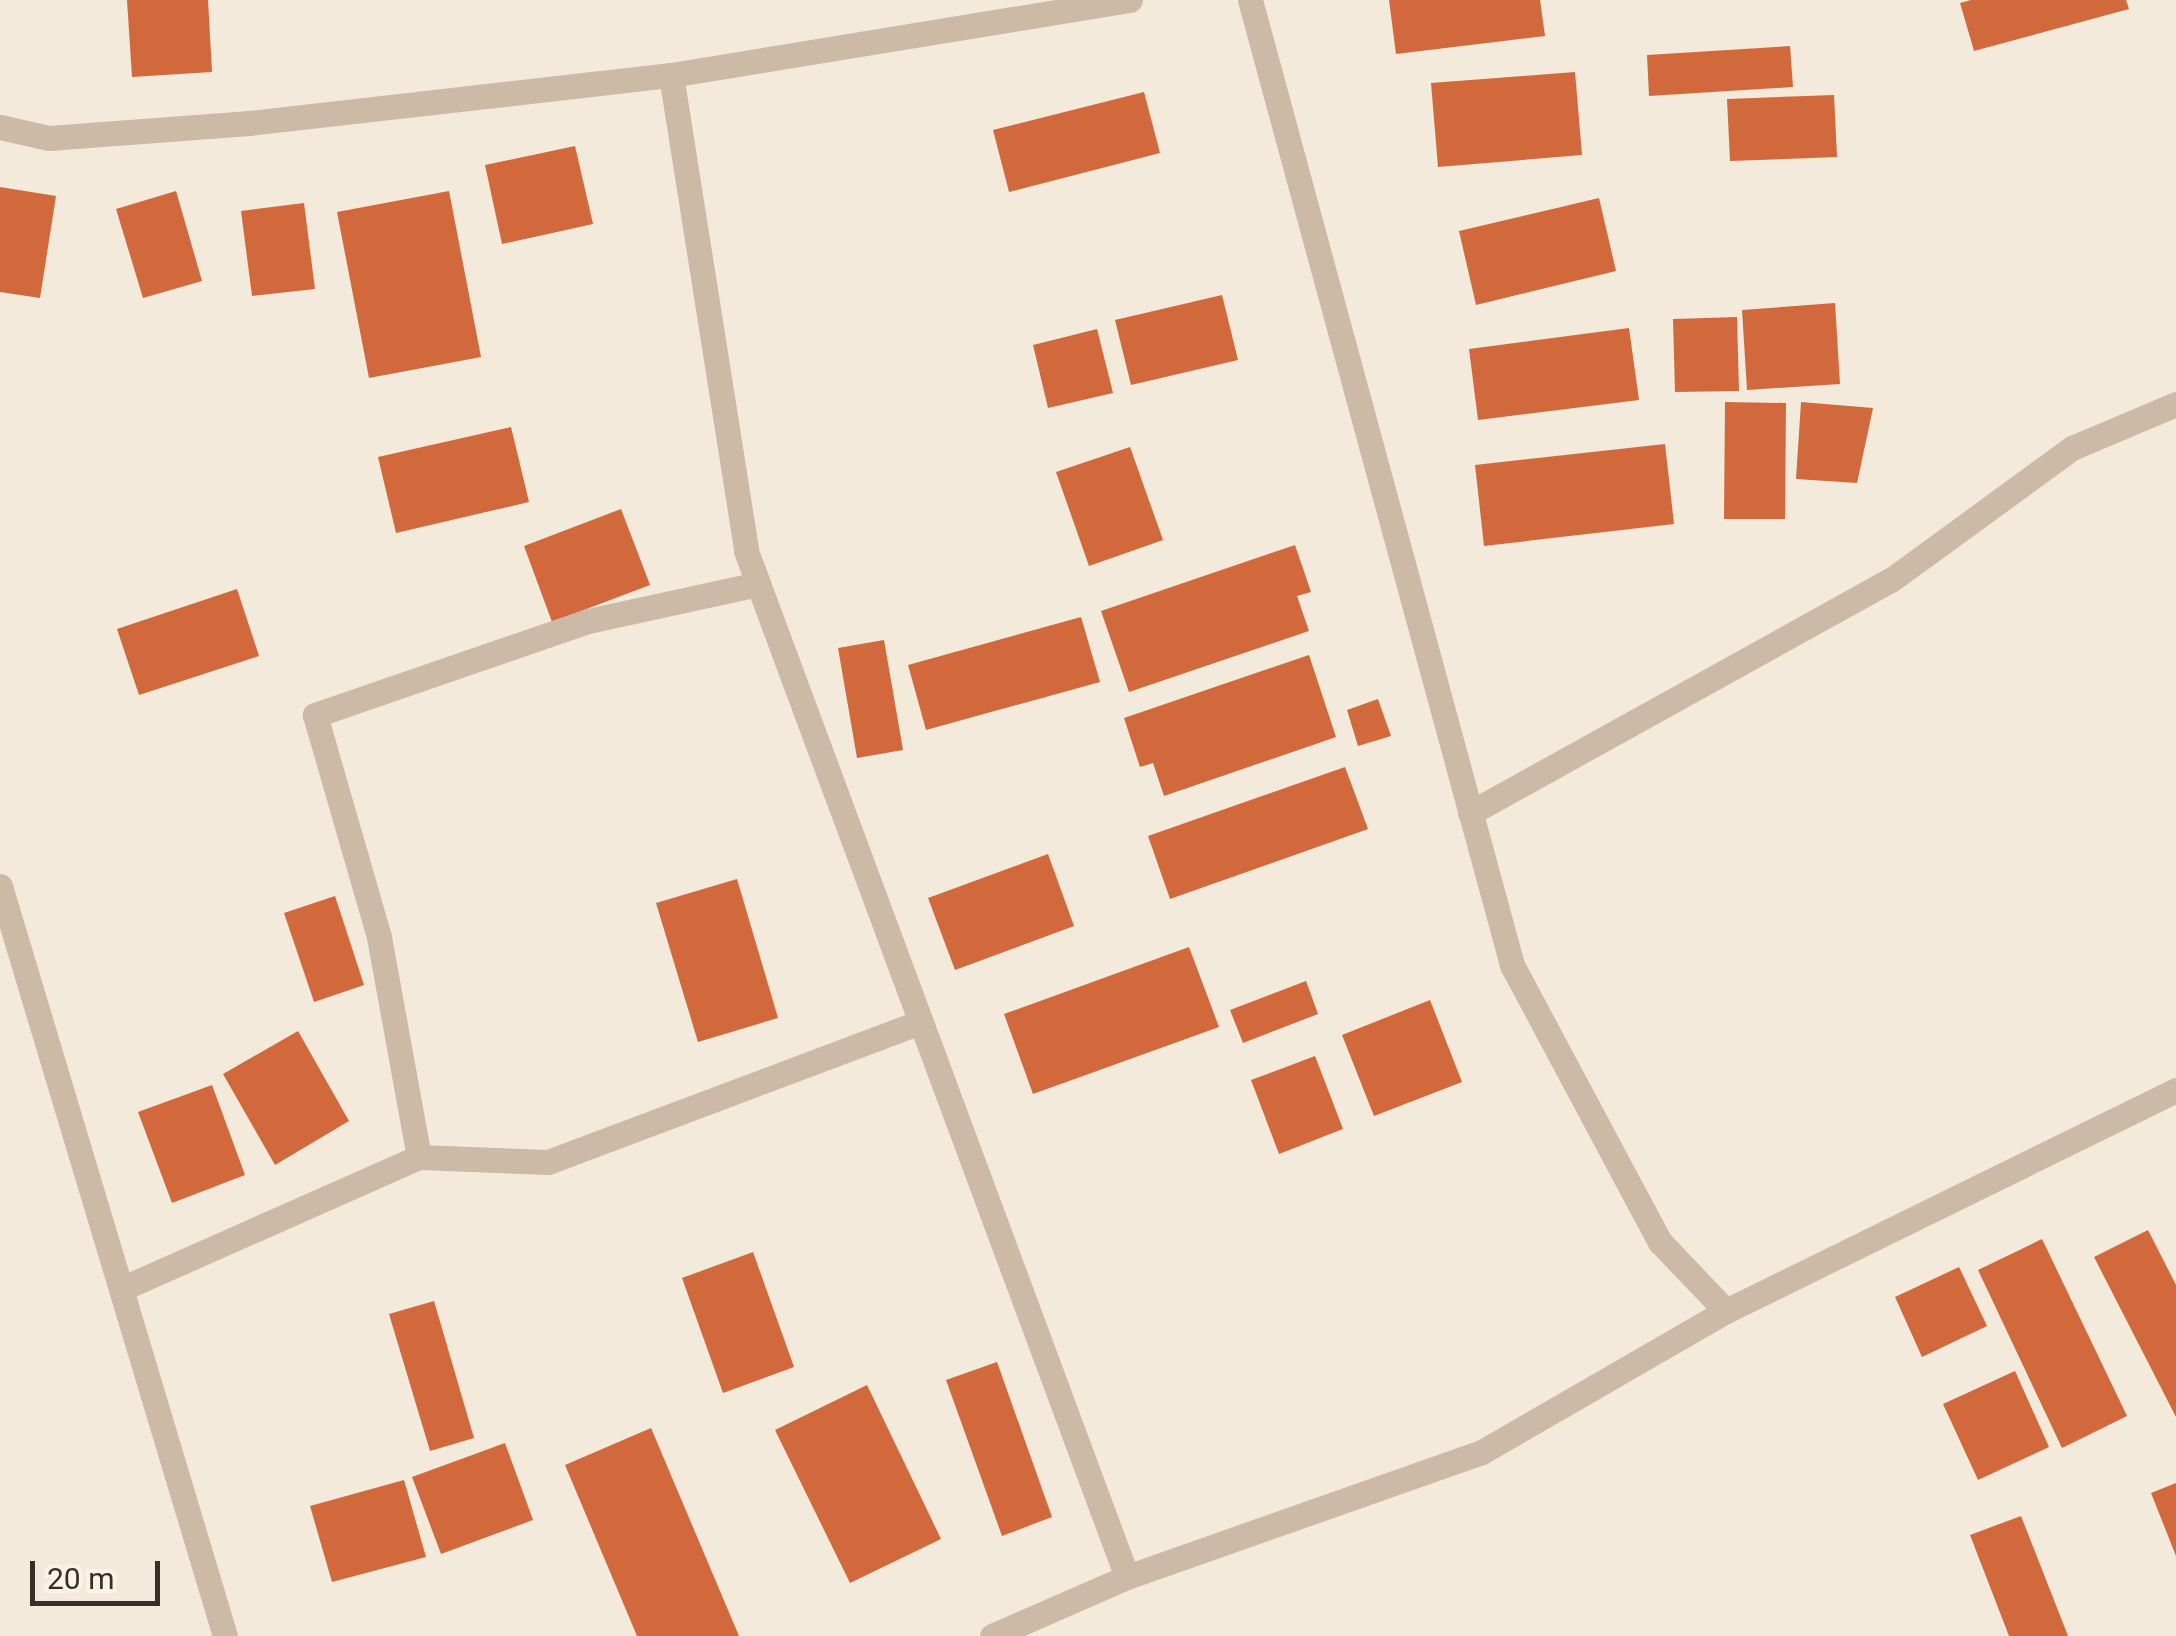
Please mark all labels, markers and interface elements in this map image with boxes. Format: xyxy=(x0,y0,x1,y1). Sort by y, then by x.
scale bar xyxy=(35,1541,165,1603)
text: 20 m xyxy=(47,1561,114,1596)

